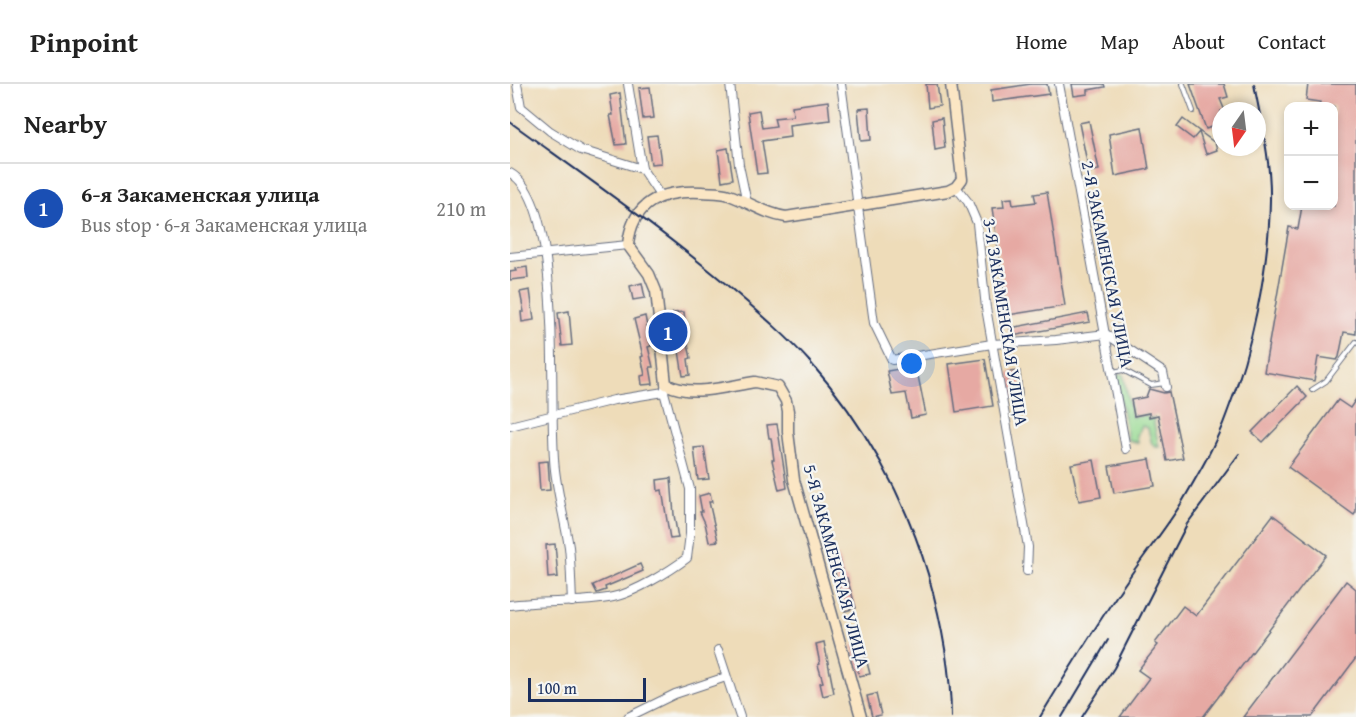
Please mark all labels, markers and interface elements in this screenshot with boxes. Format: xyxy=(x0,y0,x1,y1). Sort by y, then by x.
text: Pinpoint xyxy=(30,21,138,62)
text: Home xyxy=(1016,26,1067,57)
text: Map xyxy=(1100,26,1139,57)
text: About xyxy=(1172,26,1225,57)
text: Contact xyxy=(1258,26,1326,57)
north arrow xyxy=(1212,102,1266,156)
map controls xyxy=(1284,102,1338,210)
button: + xyxy=(1284,102,1338,156)
text: Nearby xyxy=(24,104,107,143)
button: − xyxy=(1284,156,1338,210)
street label: 2-Я ЗАКАМЕНСКАЯ УЛИЦА xyxy=(1075,158,1141,370)
text: 6-я Закаменская улица xyxy=(81,178,320,210)
text: 1 xyxy=(38,194,49,223)
text: 210 m xyxy=(436,194,486,223)
text: Bus stop · 6-я Закаменская улица xyxy=(81,210,367,239)
street label: 3-Я ЗАКАМЕНСКАЯ УЛИЦА xyxy=(976,216,1036,428)
pin: 1 xyxy=(648,310,688,354)
your location xyxy=(897,349,926,378)
street label: 5-Я ЗАКАМЕНСКАЯ УЛИЦА xyxy=(797,461,877,671)
scale bar xyxy=(528,675,646,702)
text: 100 m xyxy=(537,676,577,700)

